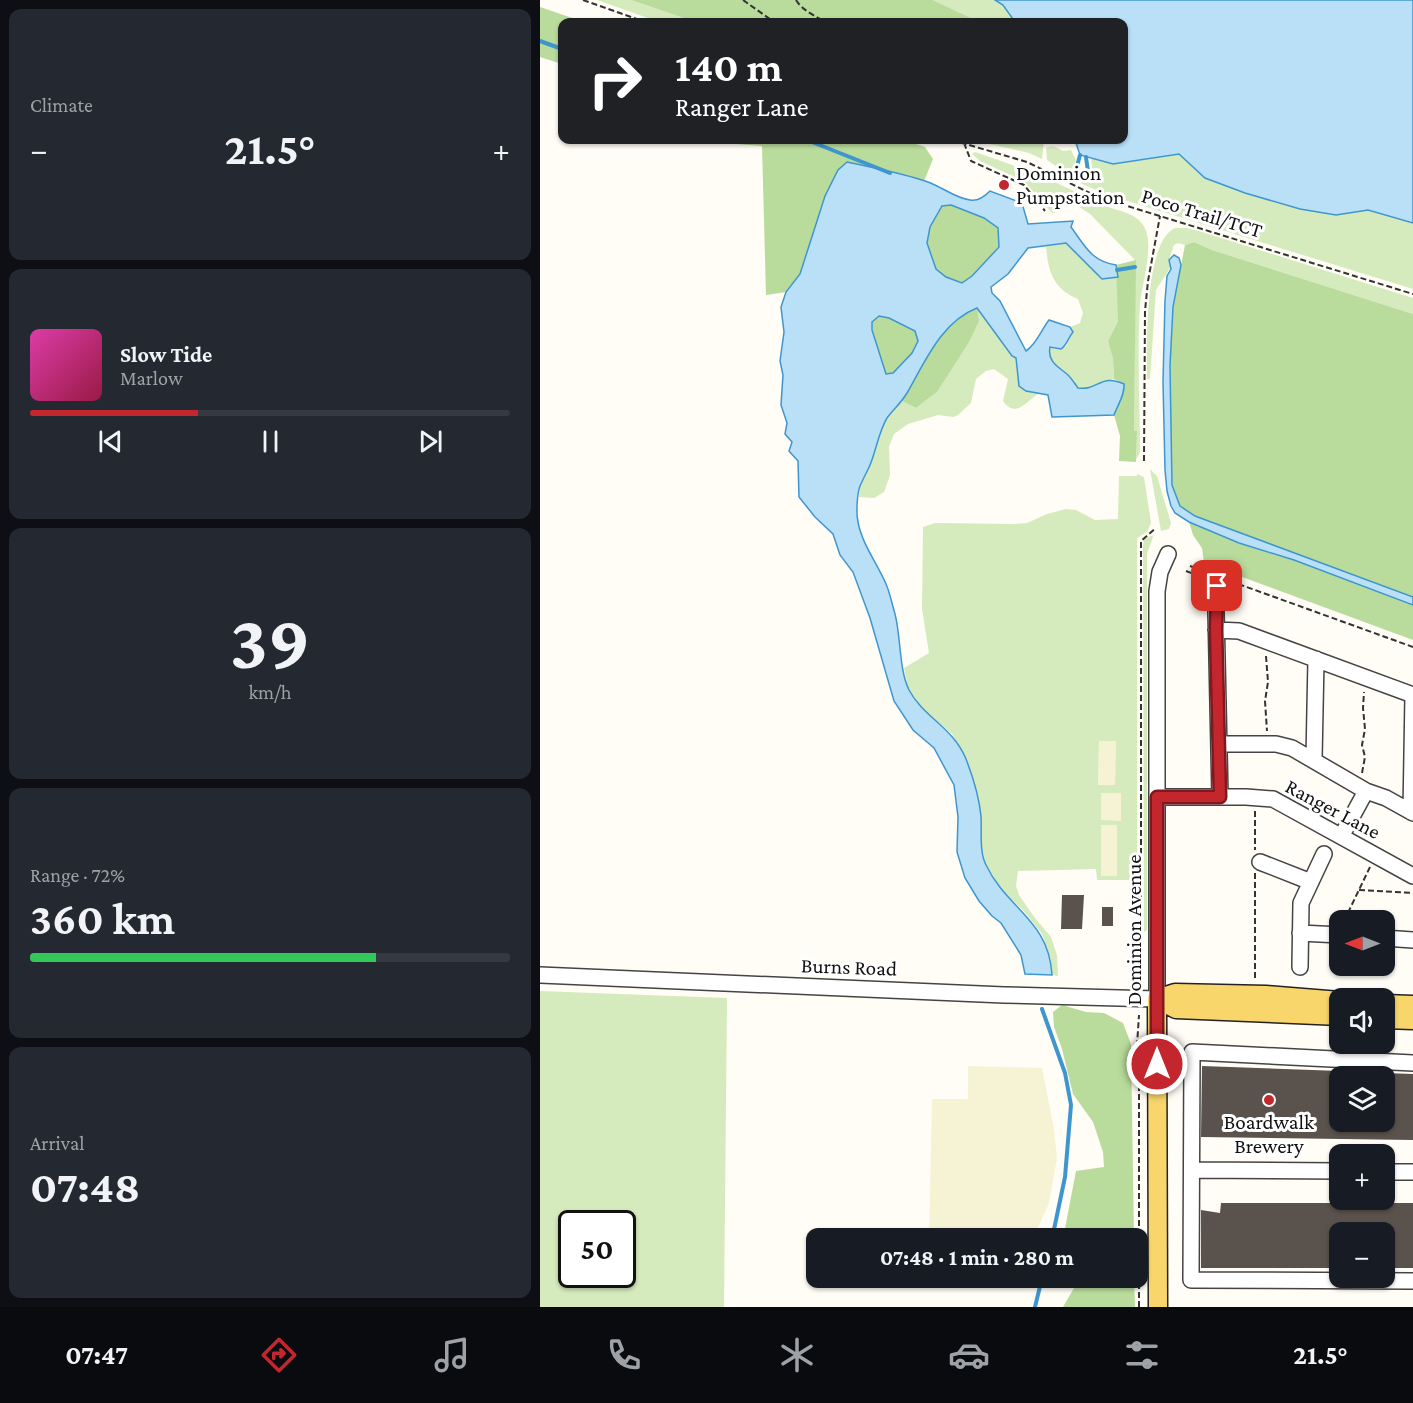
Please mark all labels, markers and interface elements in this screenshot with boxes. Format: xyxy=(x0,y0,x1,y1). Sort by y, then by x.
icon: right xyxy=(576,42,654,120)
text: 140 m xyxy=(675,43,783,90)
text: Ranger Lane xyxy=(675,92,809,122)
text: Climate xyxy=(30,94,93,116)
text: 21.5° xyxy=(225,124,315,174)
text: − xyxy=(30,131,47,168)
text: + xyxy=(493,131,510,168)
place label: Dominion Pumpstation xyxy=(1016,161,1125,209)
marker: Dominion Pumpstation xyxy=(997,178,1011,192)
street label: Poco Trail/TCT xyxy=(1139,183,1266,243)
text: Slow Tide xyxy=(120,342,212,367)
text: Marlow xyxy=(120,367,183,389)
icon: previous xyxy=(94,425,127,458)
icon: pause xyxy=(254,425,287,458)
icon: next xyxy=(414,425,447,458)
pin xyxy=(1191,560,1242,611)
icon: arrive xyxy=(1200,569,1233,602)
text: 39 xyxy=(230,598,310,685)
text: km/h xyxy=(248,681,292,703)
street label: Ranger Lane xyxy=(1282,774,1384,844)
street label: Dominion Avenue xyxy=(1122,854,1146,1006)
text: Range · 72% xyxy=(30,864,125,886)
text: 360 km xyxy=(30,894,175,944)
north arrow xyxy=(1329,910,1395,976)
map controls xyxy=(1329,910,1395,1288)
street label: Burns Road xyxy=(801,953,897,981)
button: sound xyxy=(1329,988,1395,1054)
position arrow xyxy=(1125,1032,1189,1096)
button: layers xyxy=(1329,1066,1395,1132)
marker: Boardwalk Brewery xyxy=(1262,1093,1276,1107)
place label: Boardwalk Brewery xyxy=(1224,1110,1314,1158)
text: Arrival xyxy=(30,1132,84,1154)
button: + xyxy=(1329,1144,1395,1210)
text: 07:48 xyxy=(30,1162,140,1212)
speed limit sign: 50 xyxy=(558,1210,636,1288)
button: − xyxy=(1329,1222,1395,1288)
text: 07:48 · 1 min · 280 m xyxy=(880,1245,1074,1270)
icon: directions xyxy=(258,1334,300,1376)
icon: music xyxy=(431,1334,473,1376)
icon: phone xyxy=(603,1334,645,1376)
icon: climate xyxy=(776,1334,818,1376)
icon: car xyxy=(948,1334,990,1376)
icon: filters xyxy=(1121,1334,1163,1376)
text: 07:47 xyxy=(65,1340,128,1370)
text: 21.5° xyxy=(1293,1340,1348,1370)

